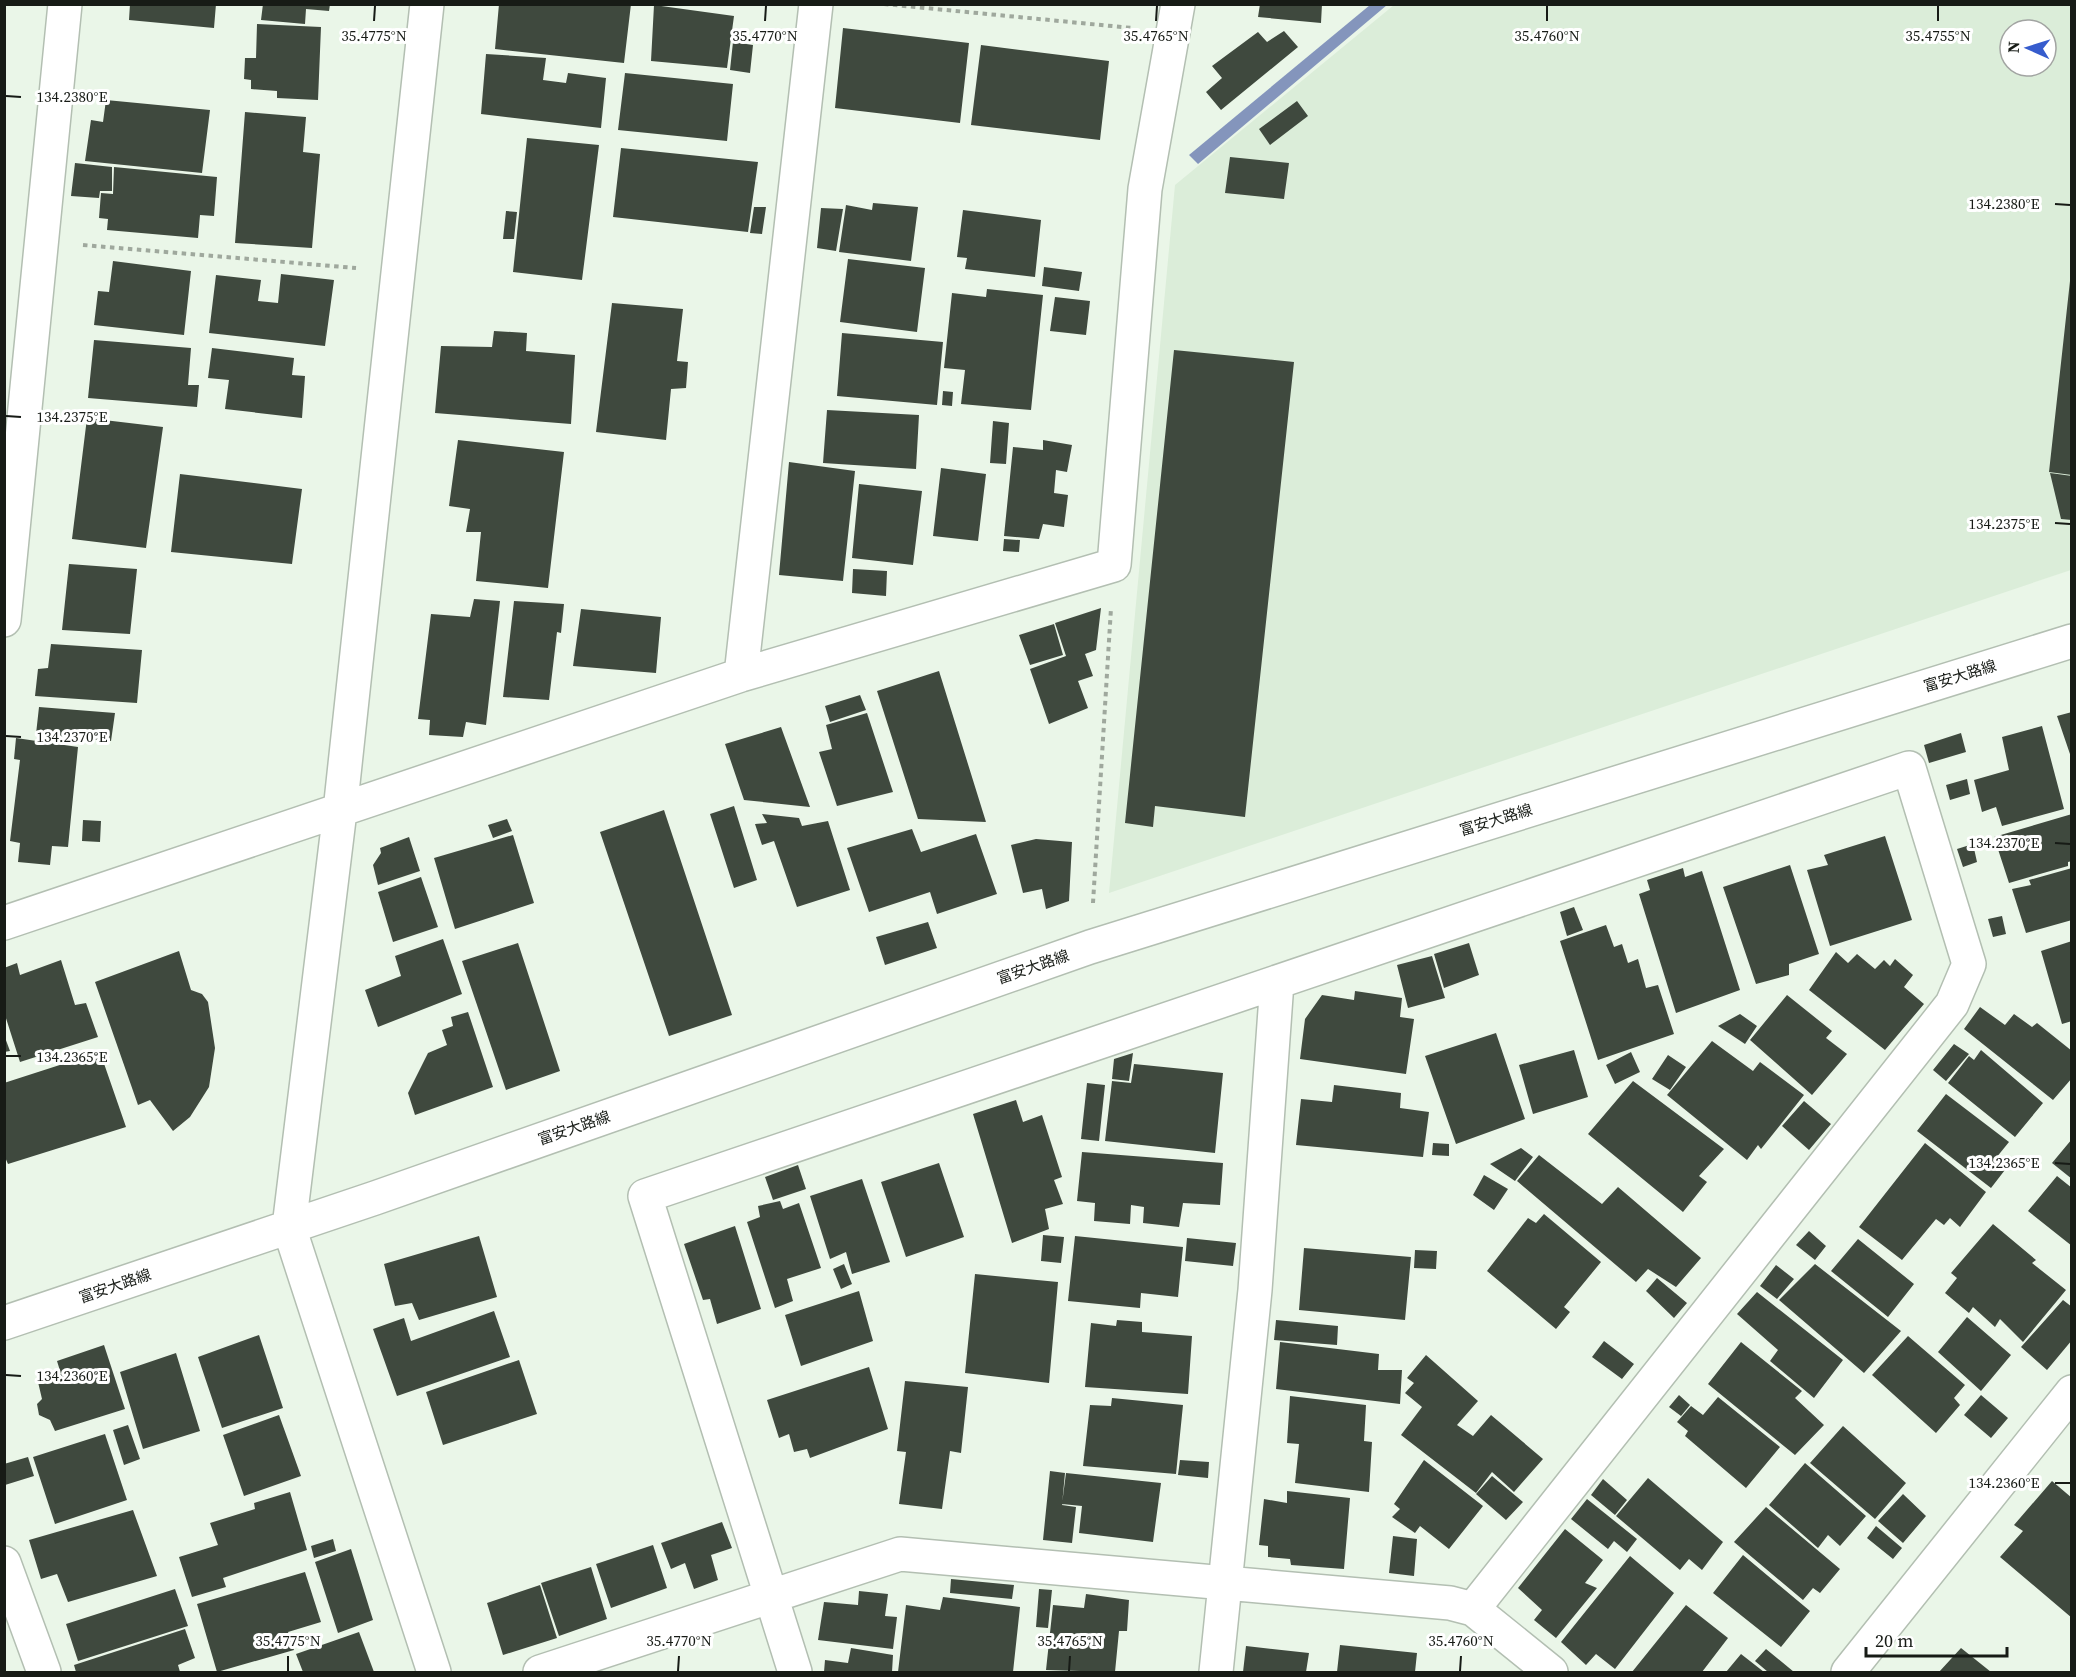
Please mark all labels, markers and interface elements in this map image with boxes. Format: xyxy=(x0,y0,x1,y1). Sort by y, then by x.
north arrow xyxy=(1998,18,2058,78)
text: 35.4775°N xyxy=(341,25,407,46)
text: 35.4770°N xyxy=(732,25,798,46)
text: 35.4765°N xyxy=(1123,25,1189,46)
text: 35.4760°N xyxy=(1514,25,1580,46)
text: 35.4755°N xyxy=(1905,25,1971,46)
text: N xyxy=(2002,40,2024,54)
text: 134.2380°E xyxy=(37,86,107,107)
text: 134.2380°E xyxy=(1969,193,2039,214)
text: 134.2375°E xyxy=(37,406,107,427)
text: 134.2375°E xyxy=(1969,513,2039,534)
street label: 富安大路線 xyxy=(1921,655,1999,697)
text: 134.2370°E xyxy=(37,726,107,747)
street label: 富安大路線 xyxy=(1457,799,1535,841)
text: 134.2370°E xyxy=(1969,832,2039,853)
street label: 富安大路線 xyxy=(994,944,1072,989)
text: 134.2365°E xyxy=(37,1046,107,1067)
street label: 富安大路線 xyxy=(535,1105,613,1150)
text: 134.2365°E xyxy=(1969,1152,2039,1173)
street label: 富安大路線 xyxy=(76,1263,154,1308)
text: 134.2360°E xyxy=(37,1365,107,1386)
text: 134.2360°E xyxy=(1969,1472,2039,1493)
scale bar xyxy=(1866,1620,2007,1658)
text: 20 m xyxy=(1875,1628,1913,1653)
text: 35.4775°N xyxy=(255,1630,321,1651)
text: 35.4770°N xyxy=(646,1630,712,1651)
text: 35.4765°N xyxy=(1037,1630,1103,1651)
text: 35.4760°N xyxy=(1428,1630,1494,1651)

